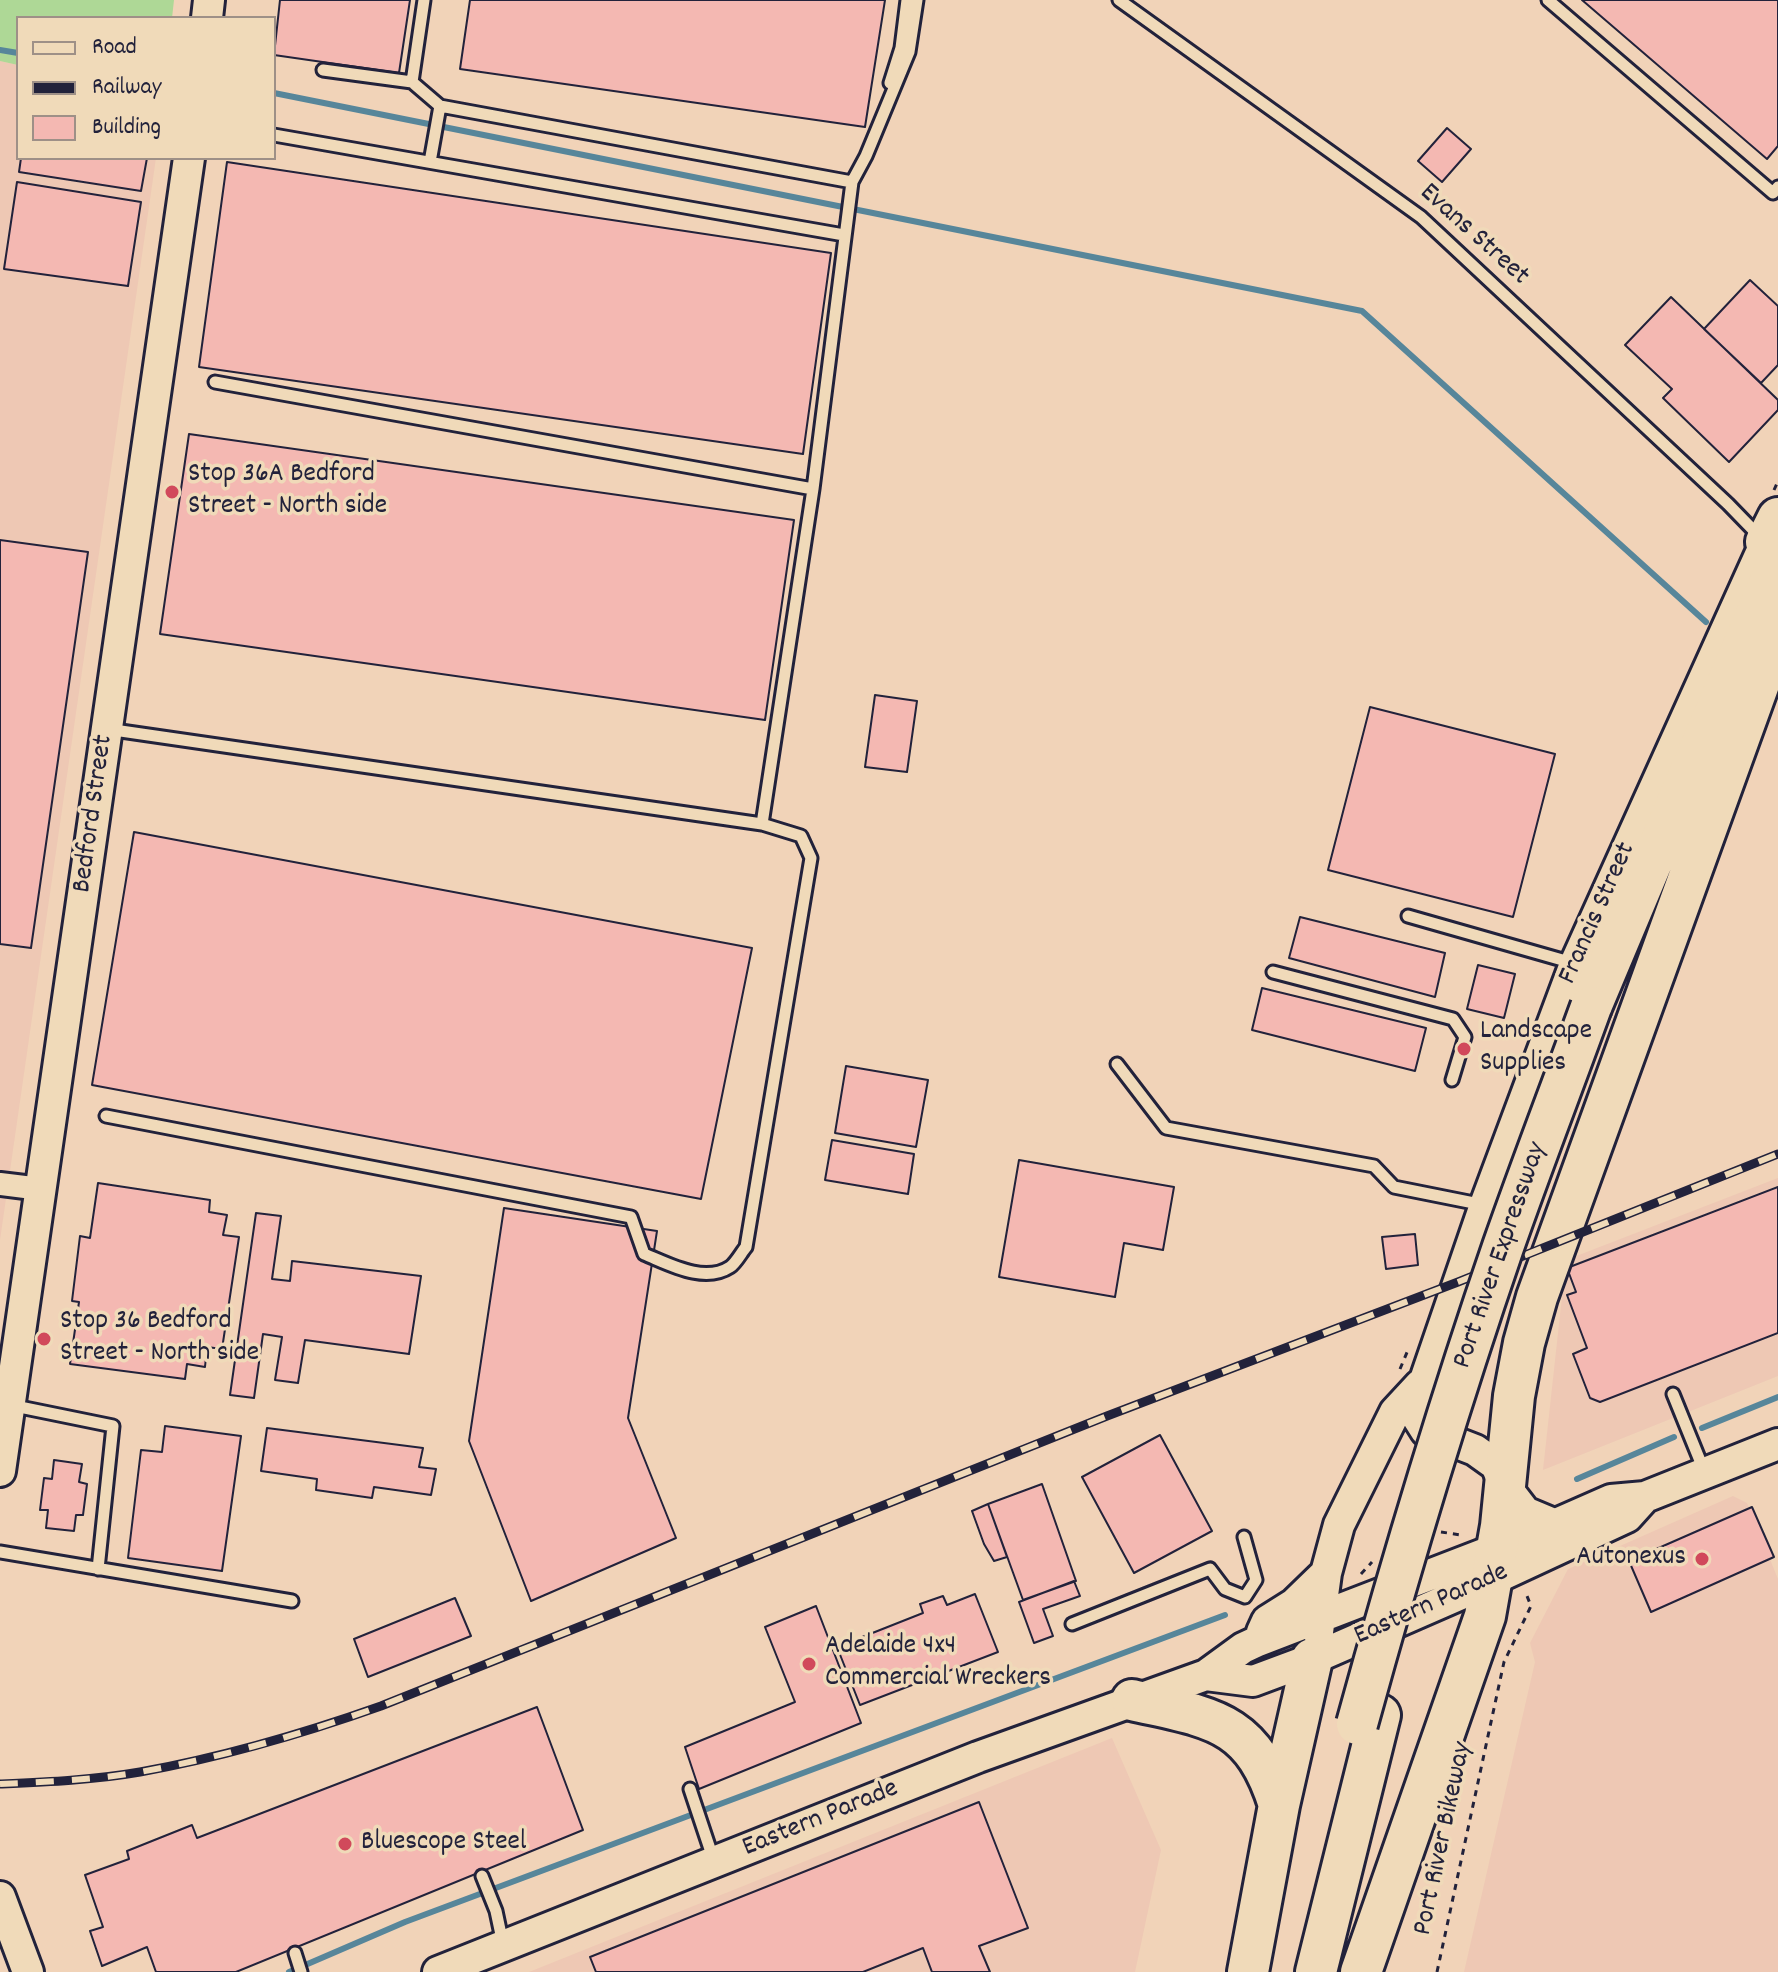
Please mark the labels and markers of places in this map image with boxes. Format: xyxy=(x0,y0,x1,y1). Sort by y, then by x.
place label: Stop 36A Bedford Street - North side xyxy=(188,459,387,525)
marker: Stop 36A Bedford Street - North side xyxy=(163,483,181,501)
place label: Landscape Supplies xyxy=(1480,1016,1592,1082)
marker: Landscape Supplies xyxy=(1455,1040,1473,1058)
place label: Stop 36 Bedford Street - North side xyxy=(60,1306,259,1372)
marker: Stop 36 Bedford Street - North side xyxy=(35,1330,53,1348)
place label: Autonexus xyxy=(1576,1542,1686,1576)
marker: Autonexus xyxy=(1693,1550,1711,1568)
place label: Adelaide 4x4 Commercial Wreckers xyxy=(825,1631,1051,1697)
marker: Adelaide 4x4 Commercial Wreckers xyxy=(800,1655,818,1673)
place label: Bluescope Steel xyxy=(361,1827,526,1861)
marker: Bluescope Steel xyxy=(336,1835,354,1853)

